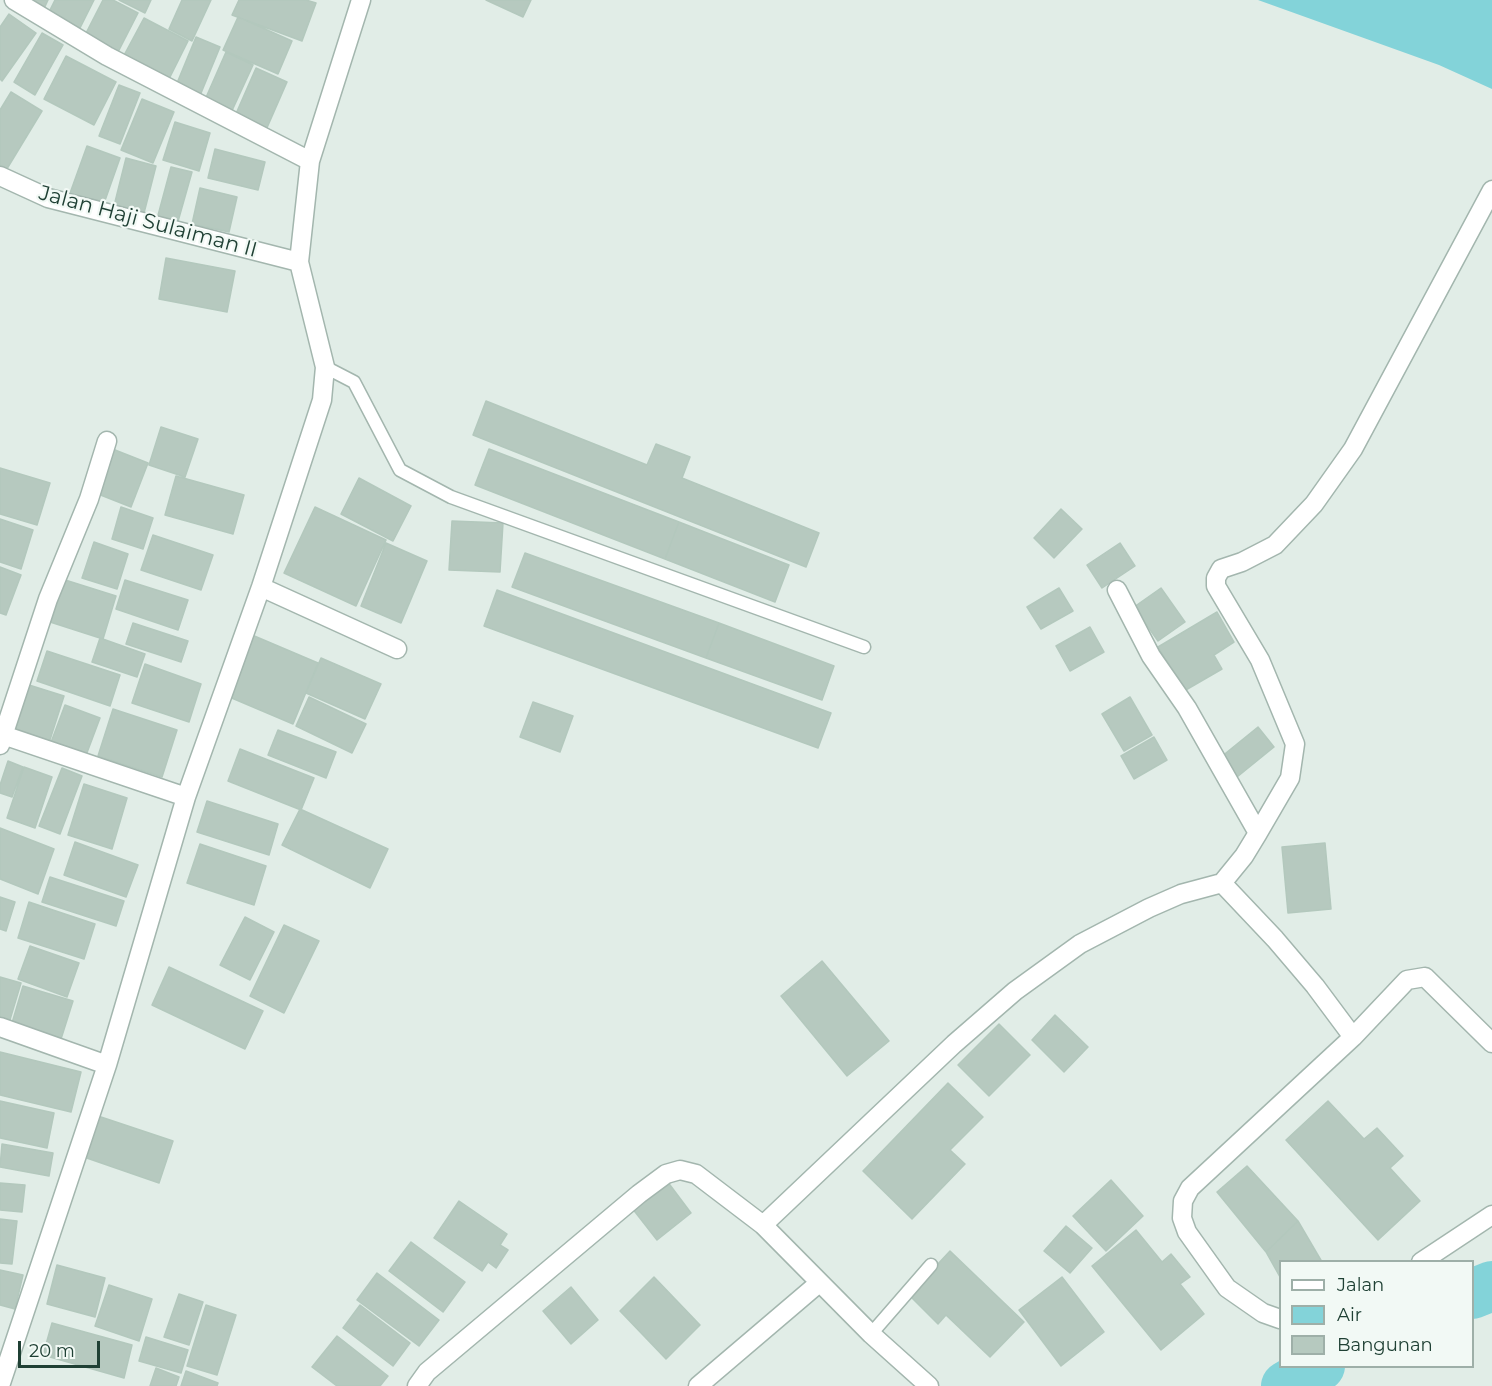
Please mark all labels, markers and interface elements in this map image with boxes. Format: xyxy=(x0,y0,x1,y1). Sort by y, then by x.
street label: Jalan Haji Sulaiman II xyxy=(36,181,260,263)
legend xyxy=(1279,1260,1474,1368)
text: Jalan xyxy=(1337,1274,1384,1296)
text: Air xyxy=(1337,1304,1362,1326)
scale bar xyxy=(21,1329,104,1367)
text: Bangunan xyxy=(1337,1334,1433,1356)
text: 20 m xyxy=(29,1340,75,1362)

